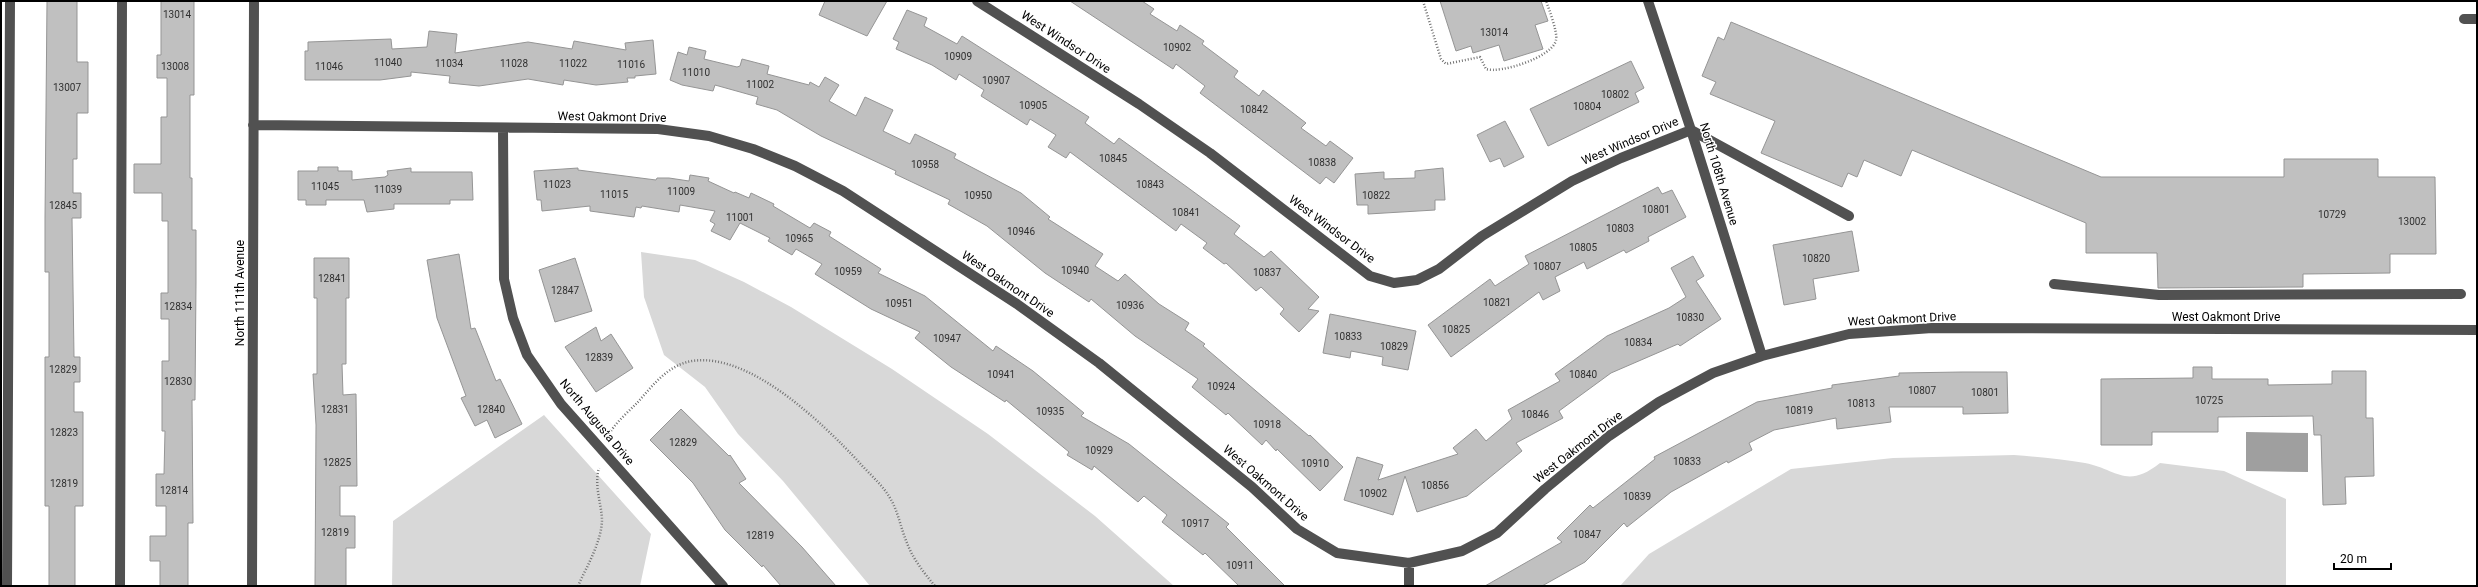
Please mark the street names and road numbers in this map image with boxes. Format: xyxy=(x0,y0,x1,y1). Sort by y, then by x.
street label: West Windsor Drive xyxy=(1019,8,1113,76)
street label: West Oakmont Drive xyxy=(558,109,666,125)
street label: West Windsor Drive xyxy=(1579,114,1681,168)
street label: North 108th Avenue xyxy=(1697,121,1741,227)
street label: West Windsor Drive xyxy=(1286,192,1378,266)
street label: North 111th Avenue xyxy=(233,240,247,346)
street label: West Oakmont Drive xyxy=(959,248,1057,320)
street label: West Oakmont Drive xyxy=(1847,309,1957,329)
street label: West Oakmont Drive xyxy=(2172,310,2280,324)
street label: North Augusta Drive xyxy=(557,376,637,468)
street label: West Oakmont Drive xyxy=(1531,408,1625,486)
street label: West Oakmont Drive xyxy=(1220,442,1312,524)

